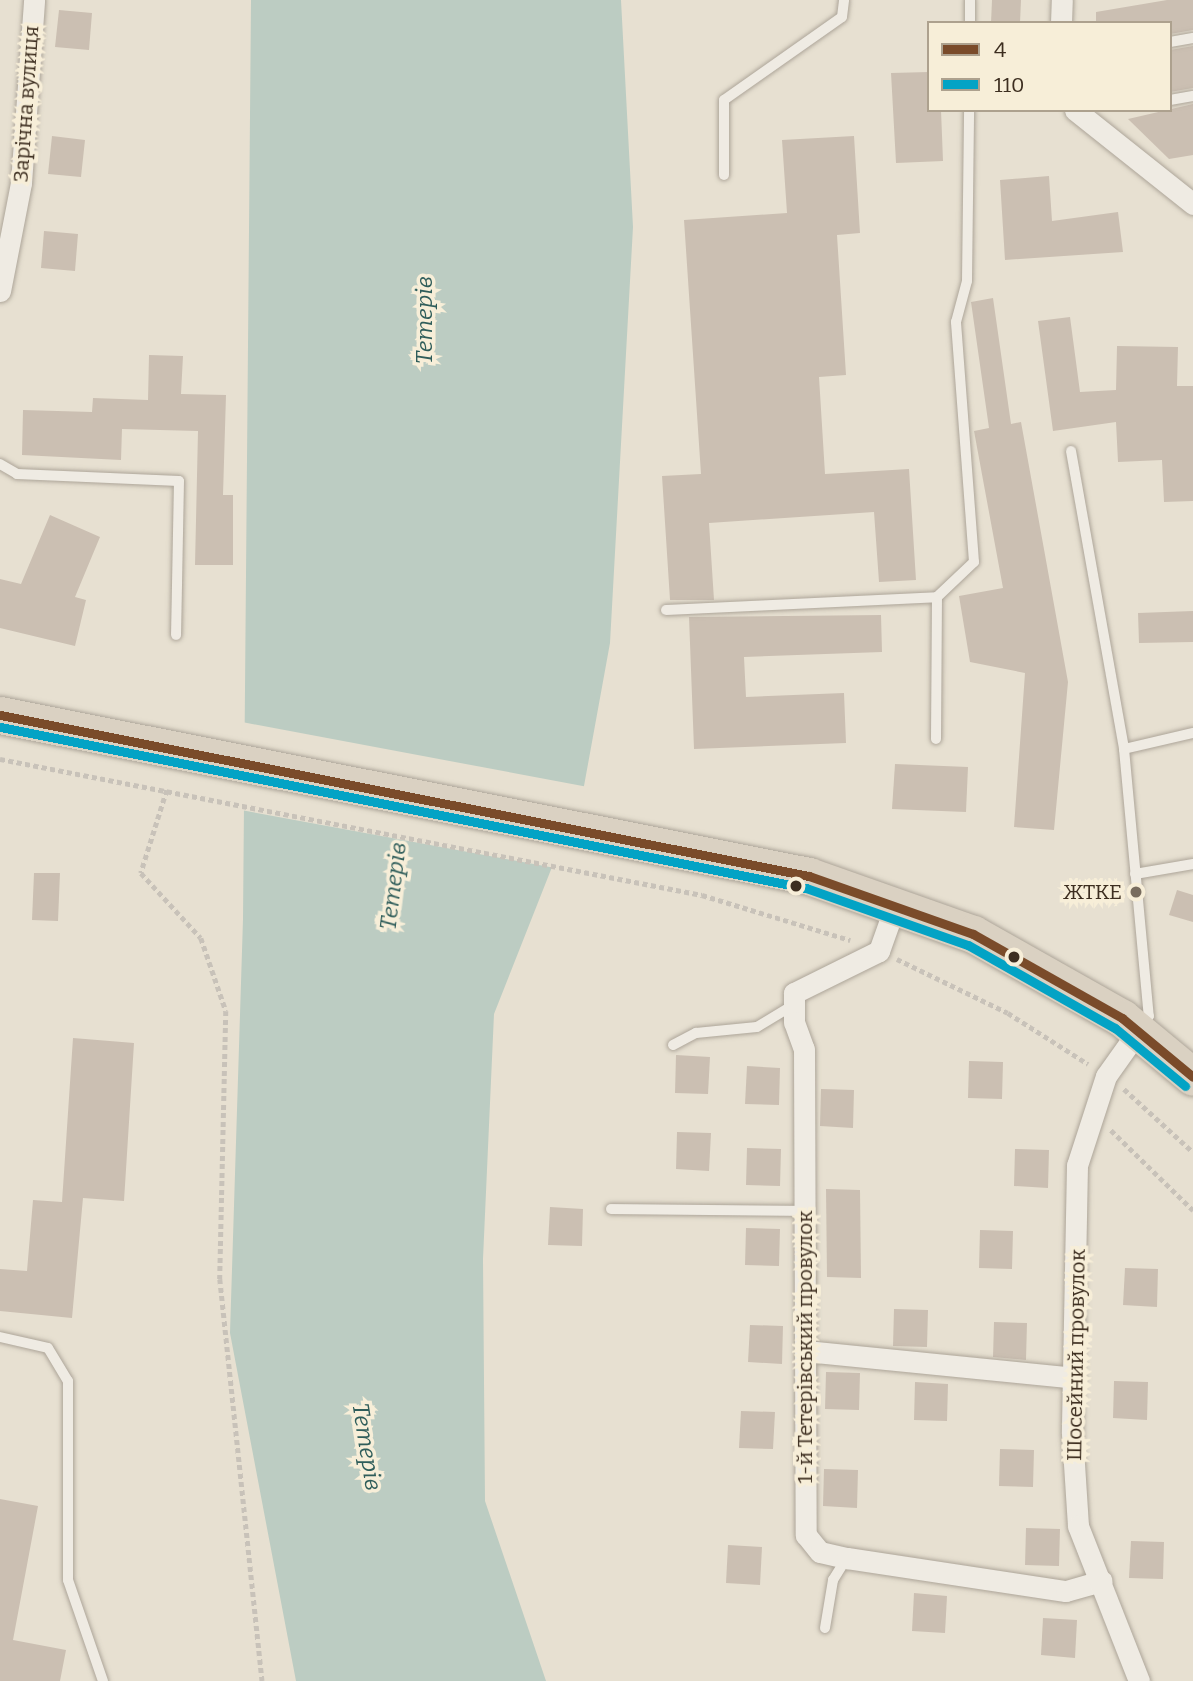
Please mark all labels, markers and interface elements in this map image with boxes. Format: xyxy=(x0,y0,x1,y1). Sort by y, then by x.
legend xyxy=(927,21,1172,112)
street label: Зарічна вулиця xyxy=(8,25,44,183)
text: 4 xyxy=(994,37,1006,63)
text: 110 xyxy=(994,72,1025,98)
water label: Тетерів xyxy=(410,276,438,364)
water label: Тетерів xyxy=(374,840,412,932)
unlabelled marker xyxy=(789,879,803,893)
place label: ЖТКЕ xyxy=(1063,879,1122,905)
marker: ЖТКЕ xyxy=(1128,884,1144,900)
unlabelled marker xyxy=(1007,950,1021,964)
street label: 1-й Тетерівський провулок xyxy=(792,1210,818,1484)
street label: Шосейний провулок xyxy=(1062,1249,1090,1461)
water label: Тетерів xyxy=(346,1401,388,1493)

